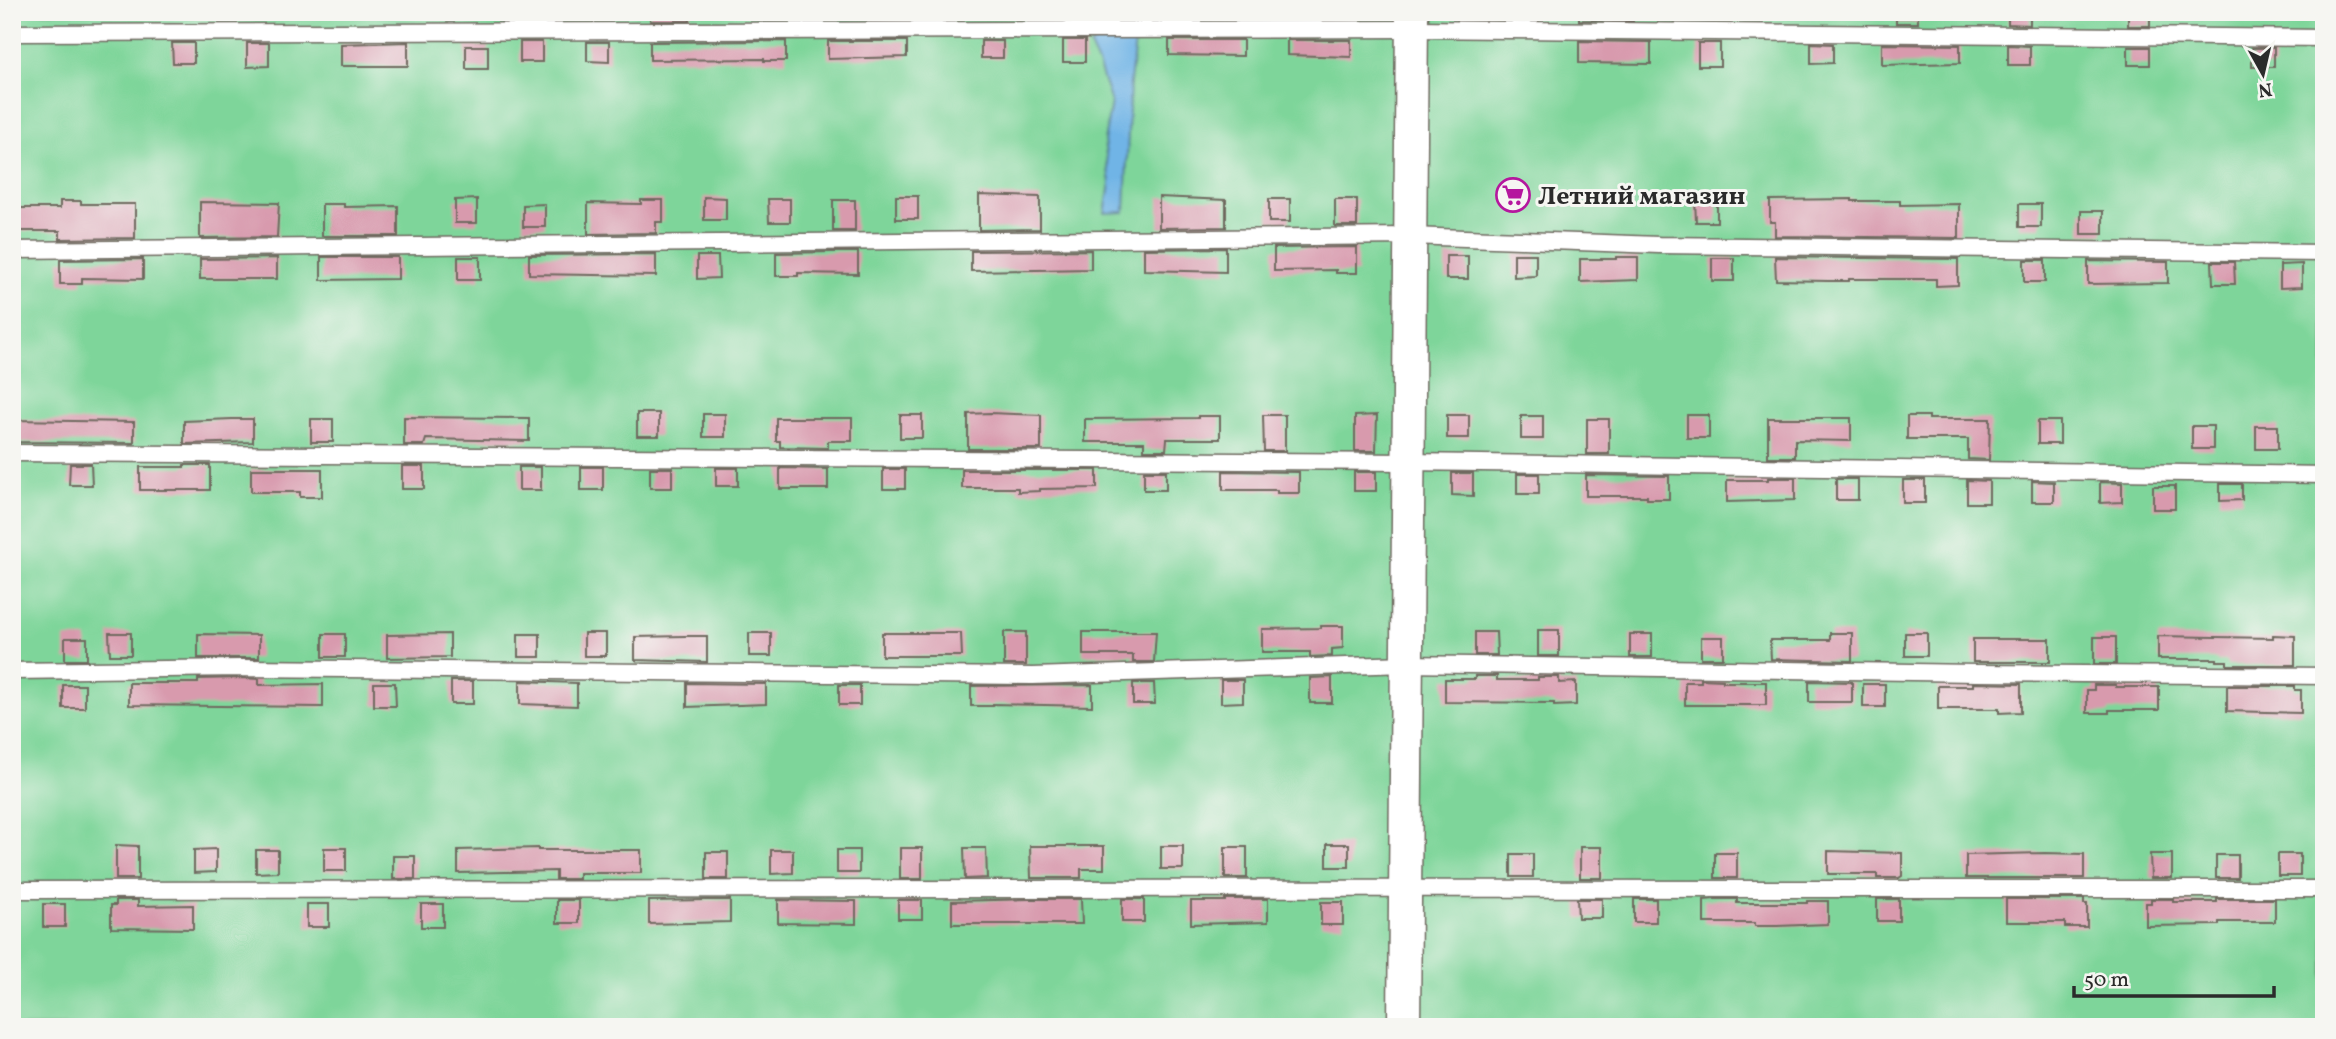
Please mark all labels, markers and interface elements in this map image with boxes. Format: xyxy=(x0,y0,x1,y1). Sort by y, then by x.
north arrow xyxy=(2228,38,2298,108)
text: N xyxy=(2256,75,2274,103)
supermarket icon: Летний магазин xyxy=(1494,176,1532,214)
place label: Летний магазин xyxy=(1538,179,1746,215)
scale bar xyxy=(2074,955,2273,999)
text: 50 m xyxy=(2084,966,2129,995)

